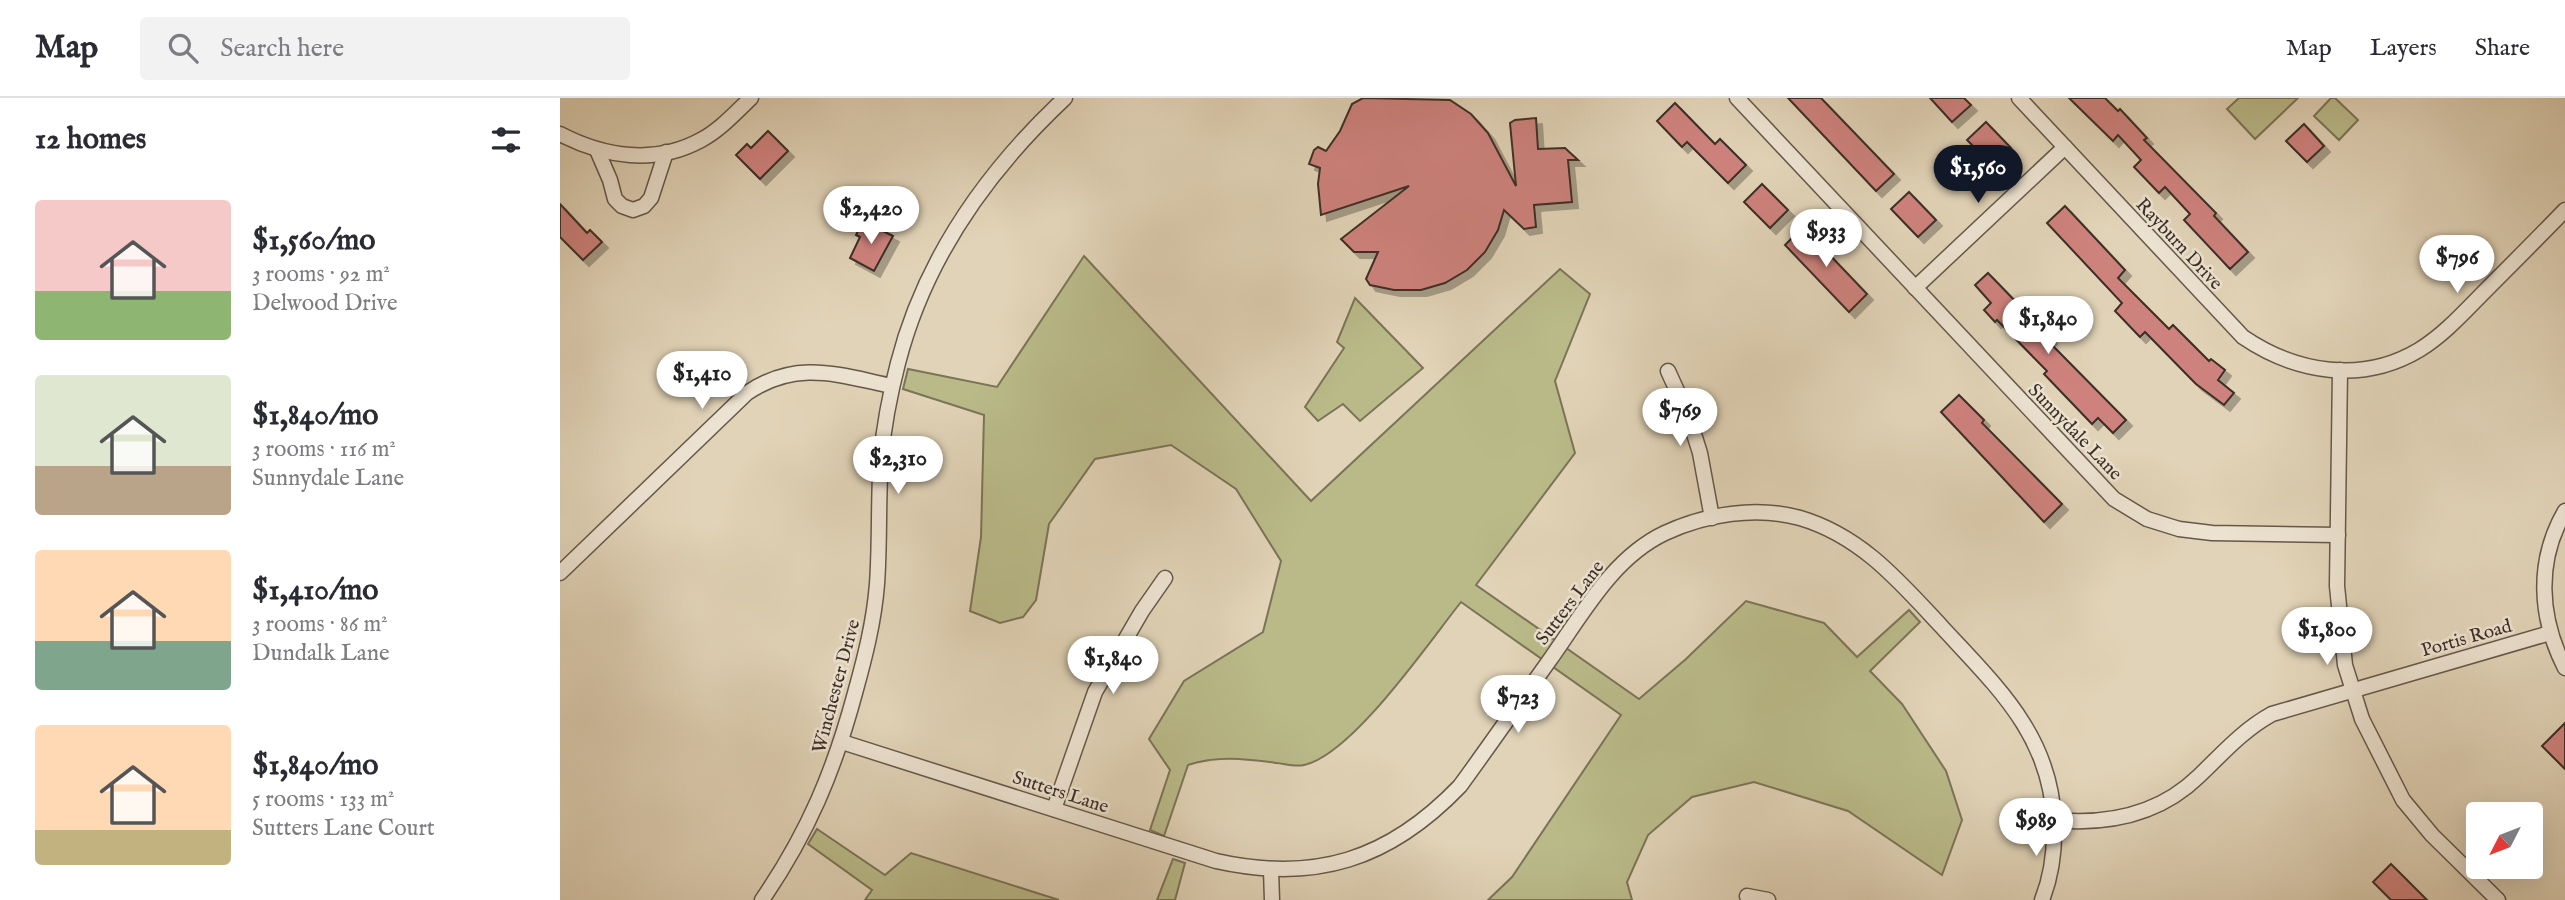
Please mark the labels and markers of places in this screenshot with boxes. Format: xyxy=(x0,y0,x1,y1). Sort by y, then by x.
pin: $1,560 xyxy=(1921,146,2035,205)
pin: $2,420 xyxy=(814,186,928,246)
pin: $933 xyxy=(1785,209,1867,269)
pin: $796 xyxy=(2416,236,2498,295)
pin: $1,840 xyxy=(1991,296,2105,356)
pin: $1,410 xyxy=(645,352,759,411)
pin: $769 xyxy=(1639,388,1721,448)
pin: $2,310 xyxy=(841,436,955,496)
pin: $1,800 xyxy=(2270,608,2384,667)
pin: $1,840 xyxy=(1056,636,1170,696)
pin: $723 xyxy=(1477,676,1559,735)
pin: $989 xyxy=(1995,798,2077,858)

